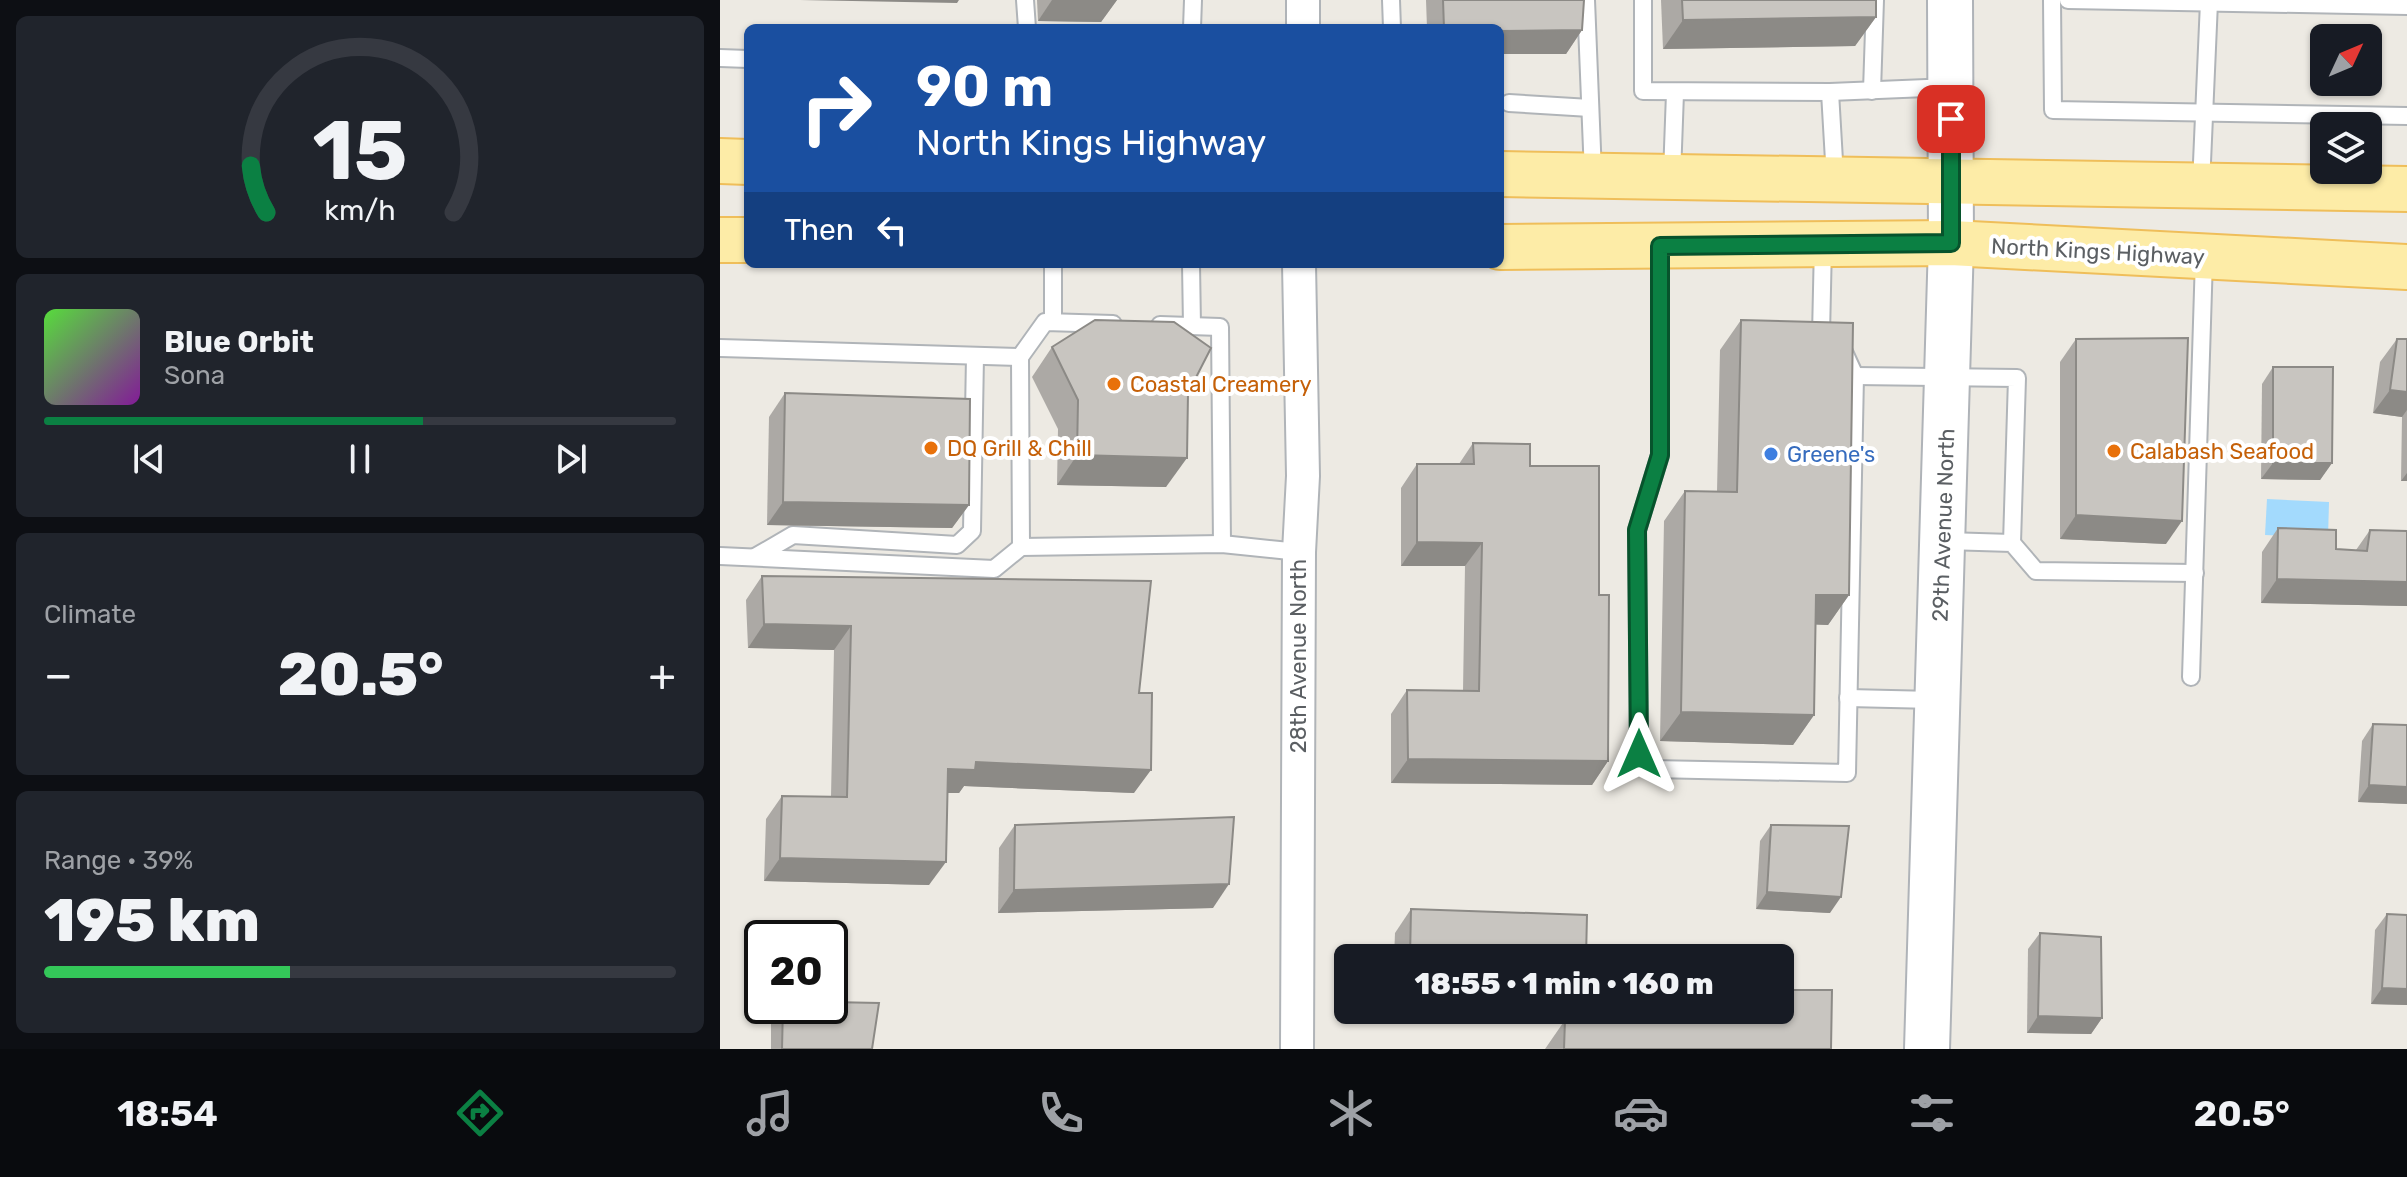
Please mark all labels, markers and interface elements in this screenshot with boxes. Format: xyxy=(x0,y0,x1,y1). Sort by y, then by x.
north arrow xyxy=(2310,24,2382,96)
map controls xyxy=(2310,24,2382,184)
text: 90 m xyxy=(916,54,1053,120)
icon: right xyxy=(784,56,888,160)
pin xyxy=(1917,85,1985,153)
icon: arrive xyxy=(1929,97,1973,141)
text: 15 xyxy=(312,101,408,200)
button: layers xyxy=(2310,112,2382,184)
text: North Kings Highway xyxy=(916,121,1266,164)
text: km/h xyxy=(324,193,396,227)
icon: left xyxy=(870,208,914,252)
text: Then xyxy=(784,212,854,248)
street label: North Kings Highway xyxy=(1990,232,2206,271)
text: Blue Orbit xyxy=(164,324,314,360)
text: Sona xyxy=(164,360,225,391)
place label: Coastal Creamery xyxy=(1130,371,1312,398)
marker: Coastal Creamery xyxy=(1105,375,1123,393)
street label: 29th Avenue North xyxy=(1927,428,1960,622)
place label: DQ Grill & Chill xyxy=(947,435,1092,462)
icon: previous xyxy=(127,437,171,481)
icon: pause xyxy=(338,437,382,481)
icon: next xyxy=(549,437,593,481)
place label: Calabash Seafood xyxy=(2130,438,2314,465)
marker: DQ Grill & Chill xyxy=(922,439,940,457)
place label: Greene's xyxy=(1787,441,1875,468)
marker: Calabash Seafood xyxy=(2105,442,2123,460)
marker: Greene's xyxy=(1762,445,1780,463)
street label: 28th Avenue North xyxy=(1285,559,1312,753)
text: Climate xyxy=(44,599,136,630)
text: 20.5° xyxy=(278,639,443,710)
text: − xyxy=(44,649,73,701)
text: + xyxy=(649,649,676,701)
position arrow xyxy=(1597,712,1681,796)
text: Range · 39% xyxy=(44,845,193,876)
text: 195 km xyxy=(44,885,260,956)
speed limit sign: 20 xyxy=(744,920,848,1024)
text: 18:55 · 1 min · 160 m xyxy=(1415,966,1713,1002)
icon: directions xyxy=(452,1085,508,1141)
icon: music xyxy=(742,1085,798,1141)
icon: phone xyxy=(1033,1085,1089,1141)
icon: climate xyxy=(1323,1085,1379,1141)
icon: car xyxy=(1613,1085,1669,1141)
icon: filters xyxy=(1904,1085,1960,1141)
text: 18:54 xyxy=(117,1092,218,1135)
text: 20.5° xyxy=(2194,1092,2290,1135)

